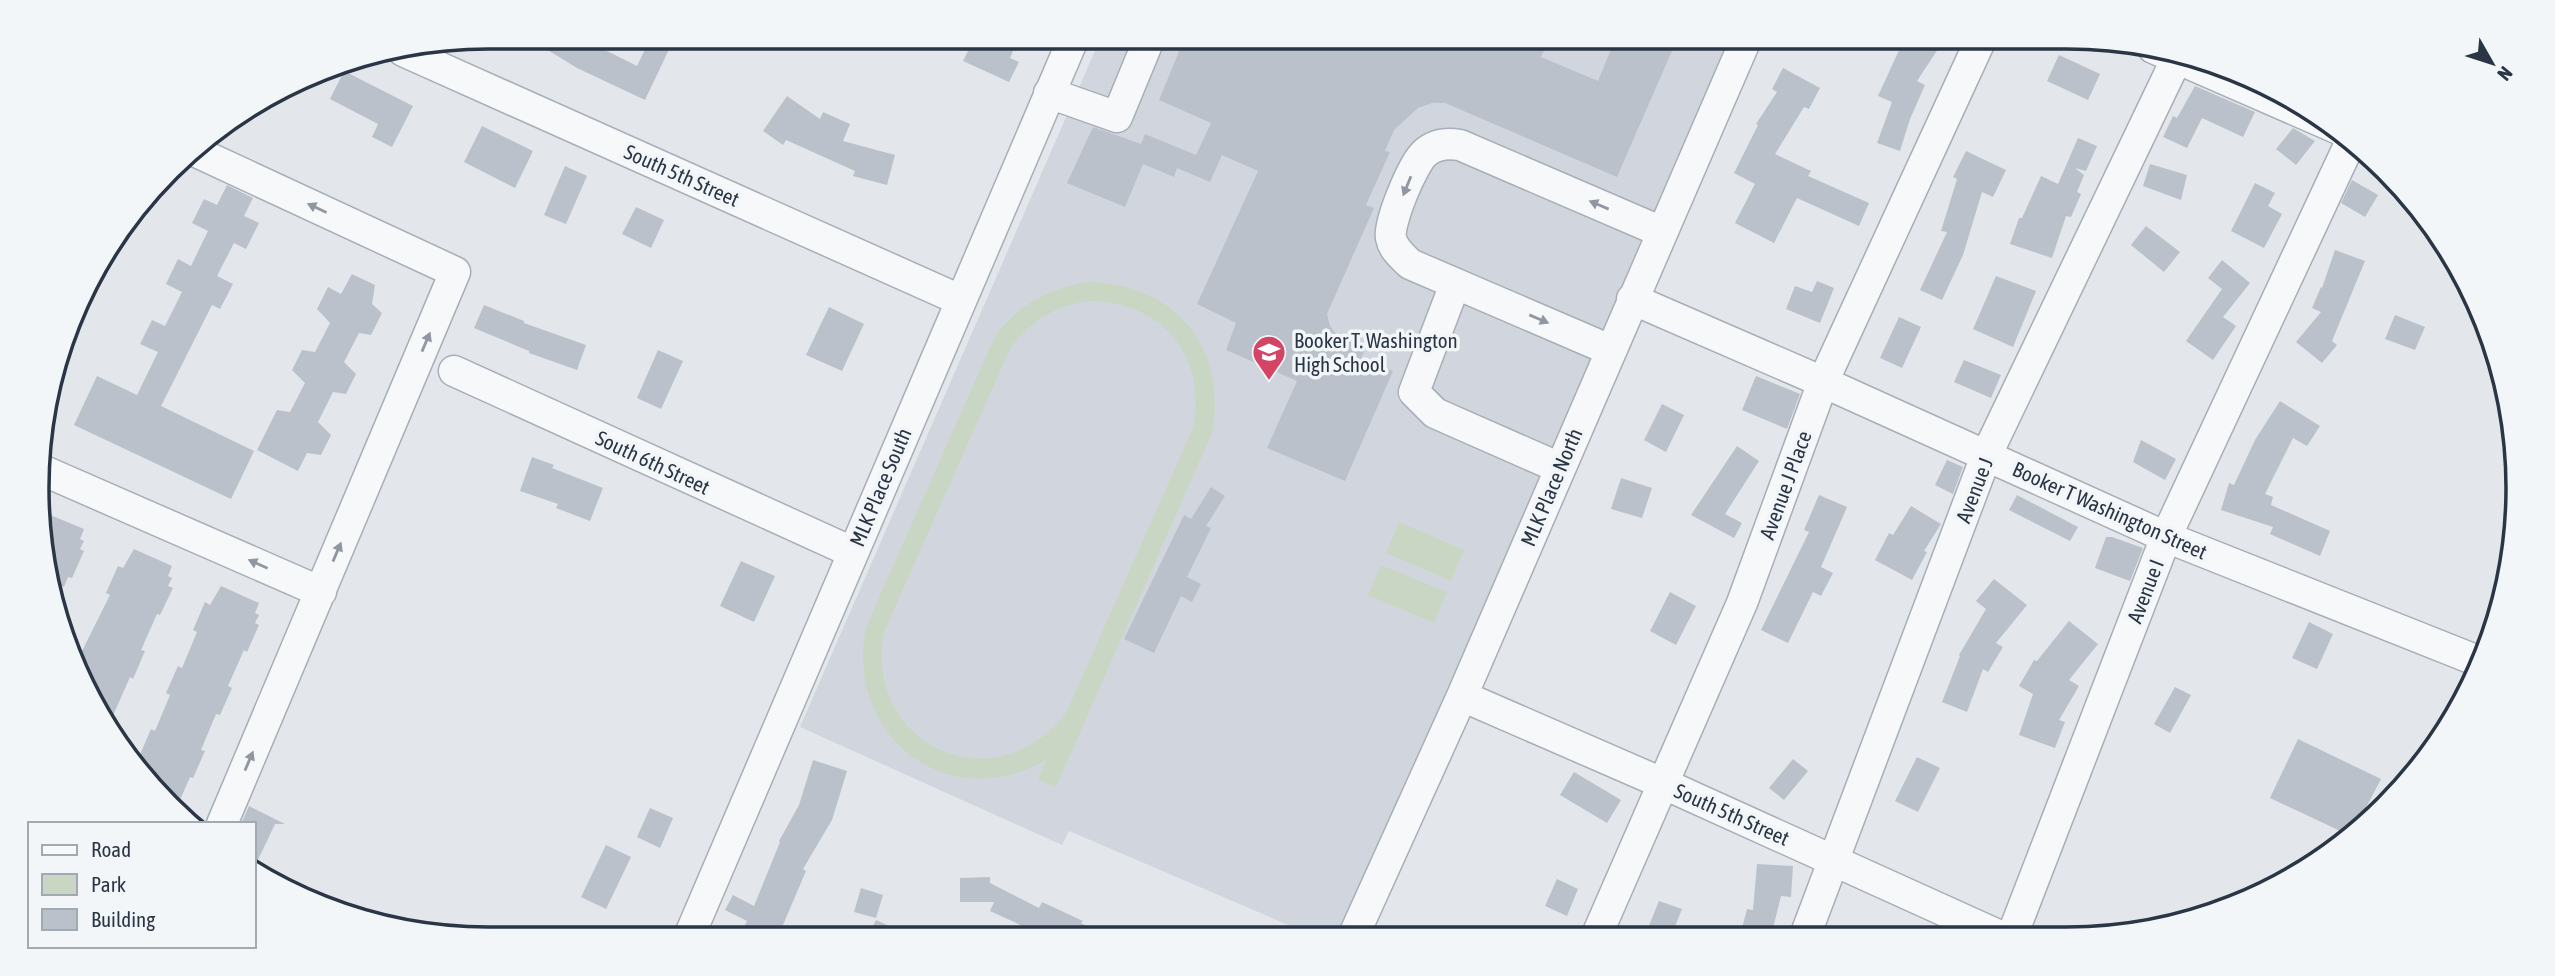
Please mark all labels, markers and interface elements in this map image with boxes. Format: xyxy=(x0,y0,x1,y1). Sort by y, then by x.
north arrow xyxy=(2457,28,2527,98)
text: N xyxy=(2493,62,2517,85)
street label: South 5th Street xyxy=(621,139,743,211)
one-way arrow xyxy=(1401,176,1412,197)
one-way arrow xyxy=(1588,199,1609,210)
one-way arrow xyxy=(307,202,328,213)
one-way arrow xyxy=(1528,314,1549,325)
place label: Booker T. Washington High School xyxy=(1294,328,1458,376)
one-way arrow xyxy=(420,331,431,352)
school or university icon: Booker T. Washington High School xyxy=(1250,333,1288,382)
street label: MLK Place South xyxy=(844,424,916,550)
street label: MLK Place North xyxy=(1515,424,1587,550)
street label: South 6th Street xyxy=(592,425,714,499)
street label: Avenue J Place xyxy=(1754,428,1816,542)
street label: Avenue J xyxy=(1951,454,1997,526)
street label: Booker T Washington Street xyxy=(2009,456,2211,564)
one-way arrow xyxy=(332,541,343,562)
street label: Avenue I xyxy=(2122,556,2168,626)
one-way arrow xyxy=(248,558,268,570)
one-way arrow xyxy=(243,750,254,771)
street label: South 5th Street xyxy=(1671,778,1793,850)
legend xyxy=(28,822,256,948)
text: Road xyxy=(91,837,131,861)
text: Park xyxy=(91,872,126,896)
text: Building xyxy=(91,907,155,931)

